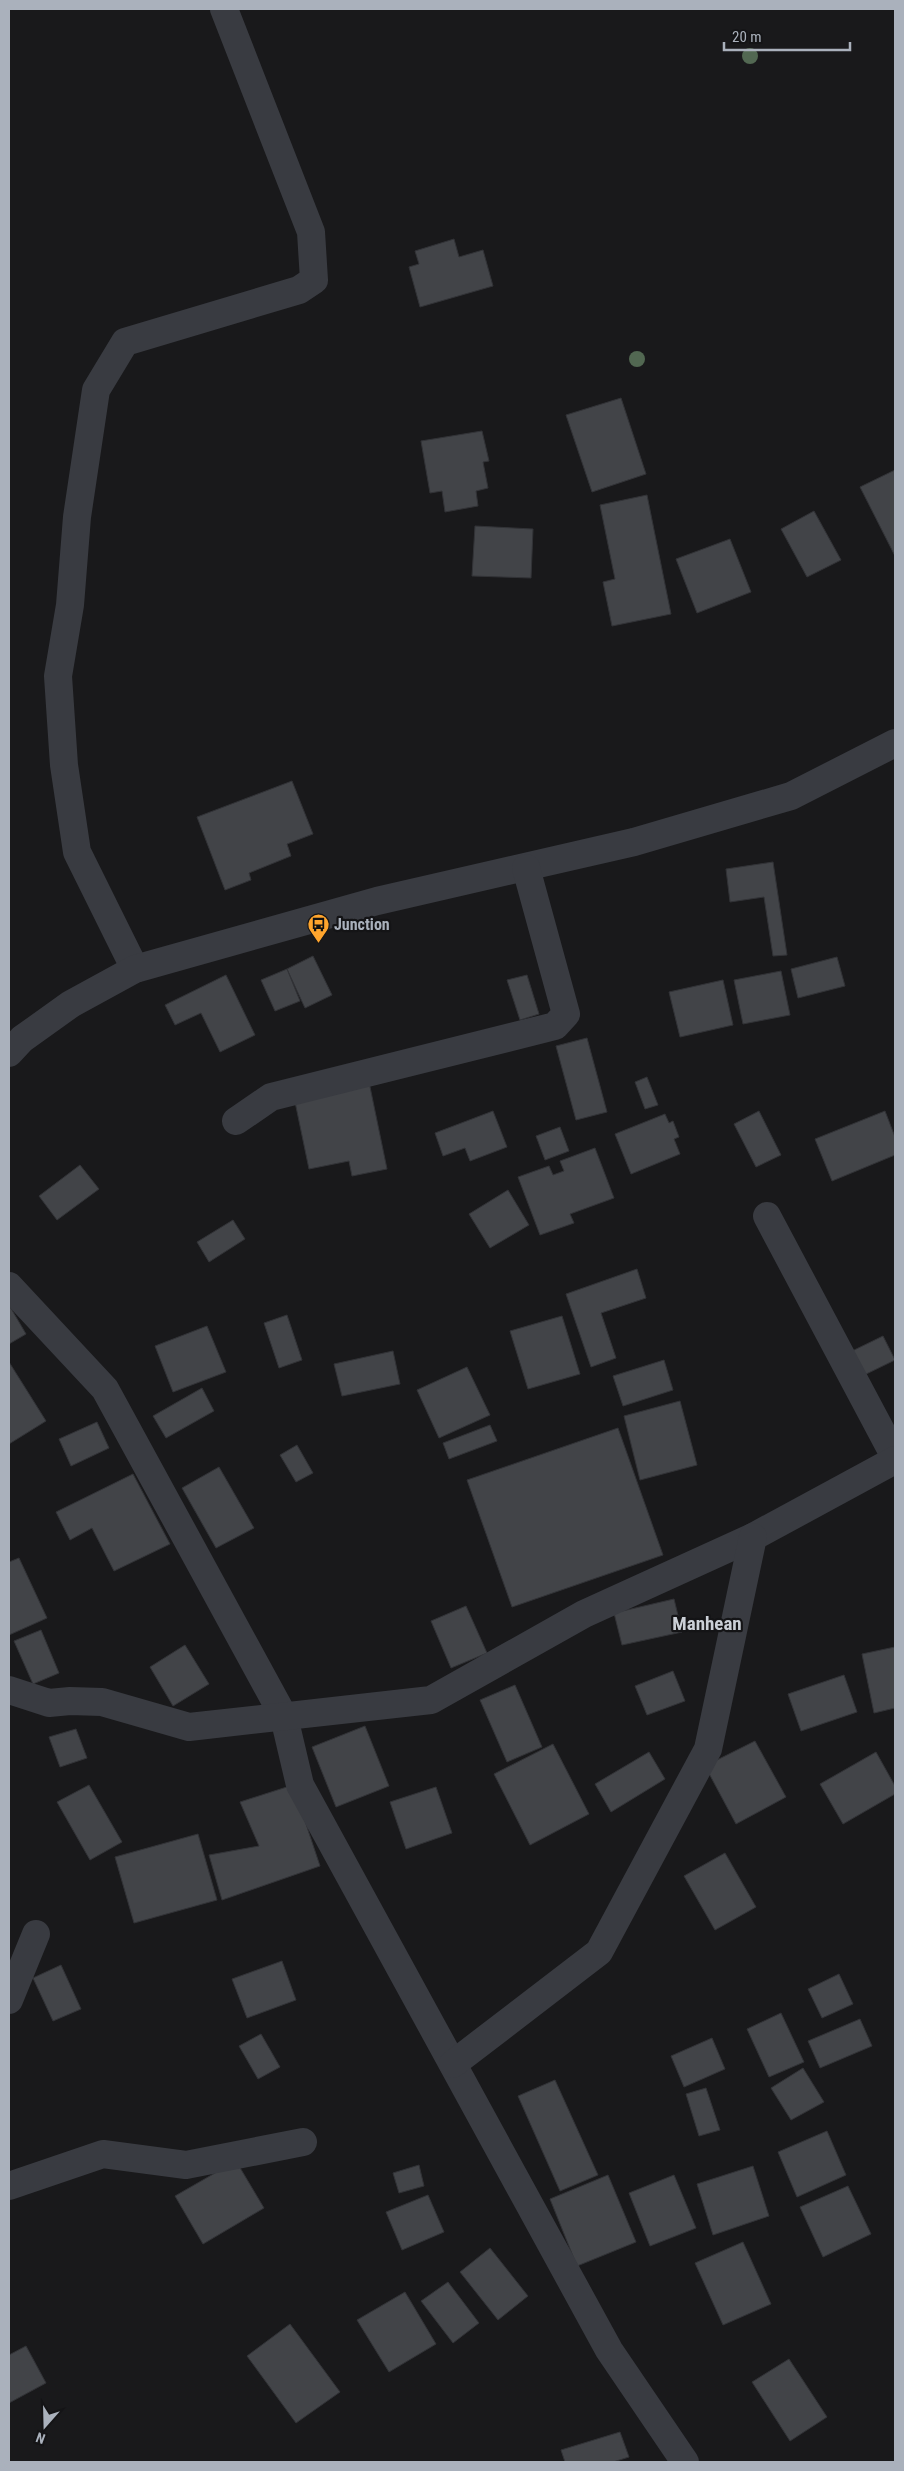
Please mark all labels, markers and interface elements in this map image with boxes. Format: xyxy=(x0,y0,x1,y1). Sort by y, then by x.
scale bar xyxy=(724,20,850,52)
text: 20 m xyxy=(732,28,762,46)
bus stop icon: Junction xyxy=(306,912,330,943)
place label: Junction xyxy=(334,915,390,934)
district label: Manhean xyxy=(672,1612,742,1635)
north arrow xyxy=(20,2401,70,2451)
text: N xyxy=(34,2429,47,2447)

